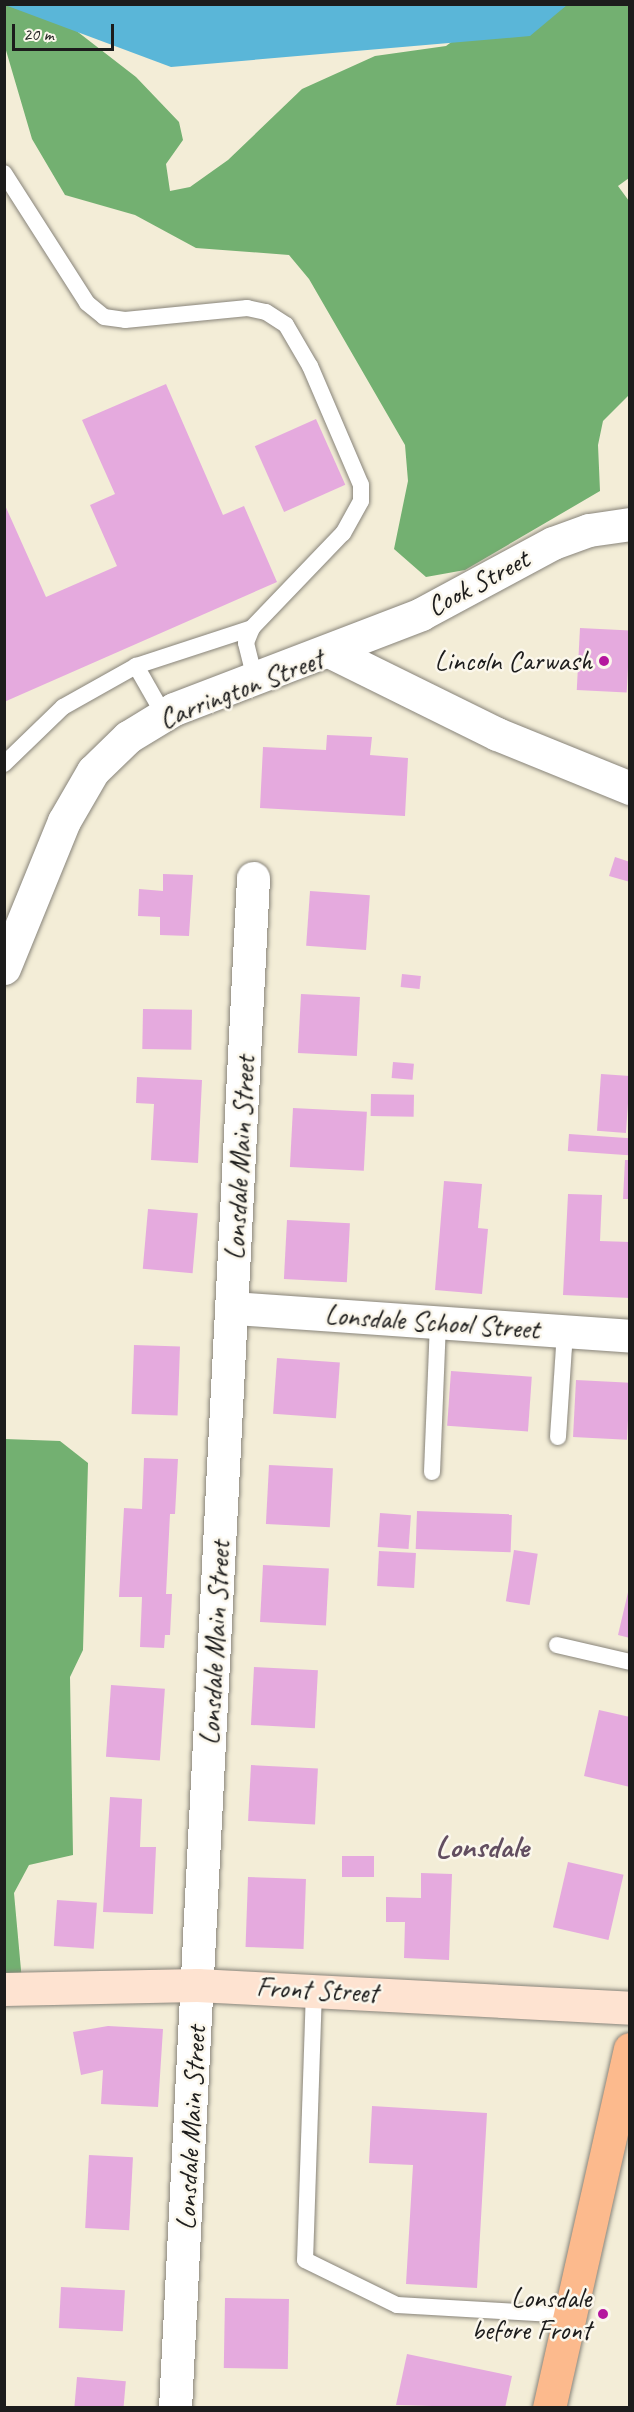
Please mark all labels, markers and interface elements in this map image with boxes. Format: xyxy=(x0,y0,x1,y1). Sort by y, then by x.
scale bar xyxy=(15,12,117,50)
text: 20 m xyxy=(23,23,54,45)
street label: Cook Street xyxy=(421,542,535,624)
street label: Carrington Street xyxy=(154,642,328,736)
place label: Lincoln Carwash xyxy=(434,644,592,678)
marker: Lincoln Carwash xyxy=(597,654,611,668)
street label: Lonsdale Main Street xyxy=(218,1055,262,1261)
street label: Lonsdale School Street xyxy=(324,1298,540,1346)
street label: Lonsdale Main Street xyxy=(193,1540,237,1746)
district label: Lonsdale xyxy=(435,1828,529,1866)
street label: Front Street xyxy=(255,1970,379,2010)
street label: Lonsdale Main Street xyxy=(169,2025,213,2231)
place label: Lonsdale before Front xyxy=(471,2281,591,2347)
marker: Lonsdale before Front xyxy=(596,2307,610,2321)

